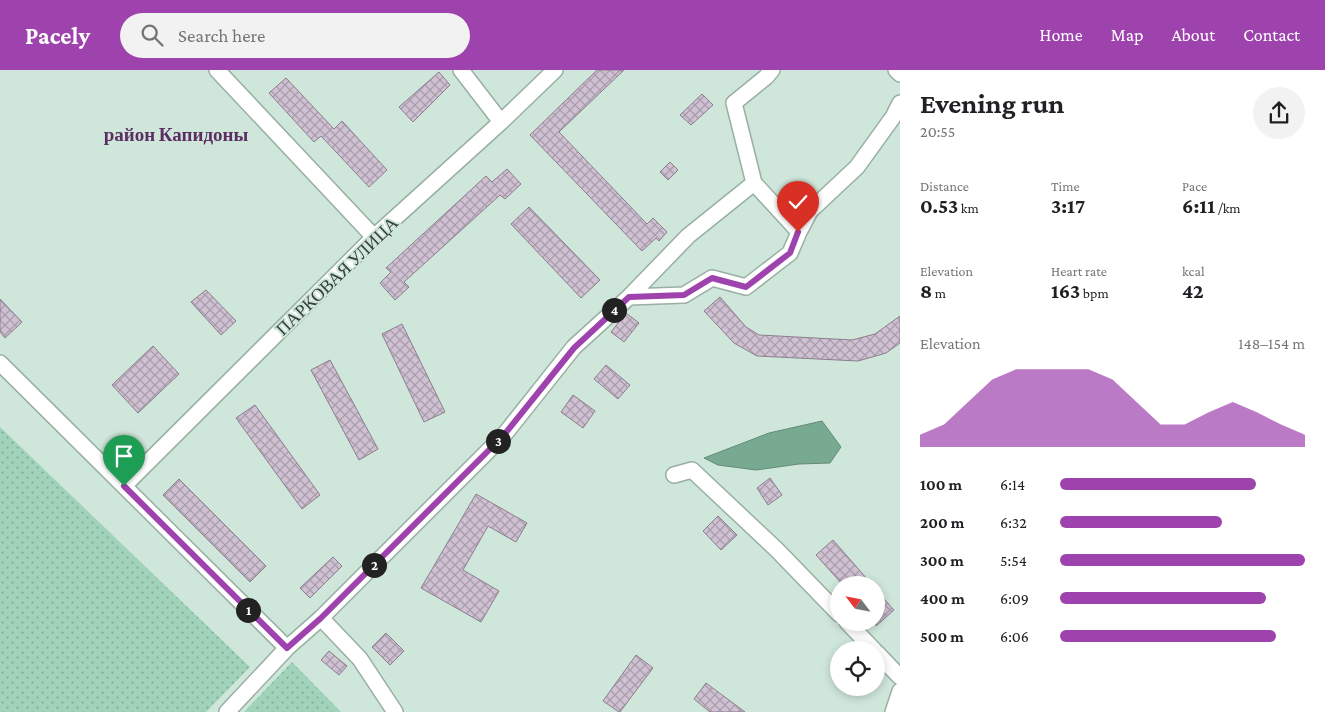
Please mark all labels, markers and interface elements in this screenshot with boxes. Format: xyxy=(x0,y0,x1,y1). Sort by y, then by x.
search box xyxy=(120,13,470,58)
icon: search xyxy=(138,21,166,49)
text: Pacely xyxy=(25,22,90,49)
text: Search here xyxy=(178,25,265,46)
text: Home xyxy=(1040,25,1083,45)
text: Map xyxy=(1111,25,1143,45)
text: About xyxy=(1171,25,1215,45)
text: Contact xyxy=(1243,25,1300,45)
button: share xyxy=(1253,87,1305,139)
text: Evening run xyxy=(920,88,1064,119)
text: 20:55 xyxy=(920,123,955,140)
district label: район Капидоны xyxy=(104,124,249,145)
text: Distance xyxy=(920,178,969,194)
text: Time xyxy=(1051,178,1080,194)
text: Pace xyxy=(1182,178,1207,194)
pin xyxy=(777,181,819,232)
icon: check xyxy=(784,188,812,216)
text: 0.53 xyxy=(920,194,958,218)
text: 3:17 xyxy=(1051,194,1085,218)
text: 6:11 xyxy=(1182,194,1215,218)
text: km xyxy=(958,200,979,216)
text: /km xyxy=(1215,200,1241,216)
street label: ПАРКОВАЯ УЛИЦА xyxy=(272,213,402,339)
text: Elevation xyxy=(920,263,973,279)
text: Heart rate xyxy=(1051,263,1107,279)
text: kcal xyxy=(1182,263,1205,279)
text: 8 xyxy=(920,279,932,303)
text: 163 xyxy=(1051,279,1080,303)
text: 42 xyxy=(1182,279,1204,303)
text: m xyxy=(932,285,946,301)
text: bpm xyxy=(1080,285,1109,301)
pin: 4 xyxy=(602,298,626,322)
text: 4 xyxy=(611,302,618,318)
text: Elevation xyxy=(920,335,981,352)
text: 148–154 m xyxy=(1238,335,1305,352)
pin: 3 xyxy=(486,428,510,454)
text: 3 xyxy=(495,433,502,449)
pin xyxy=(103,435,145,486)
icon: arrive xyxy=(110,442,138,470)
text: 100 m xyxy=(920,476,962,493)
text: 6:14 xyxy=(1000,476,1025,493)
text: 200 m xyxy=(920,514,964,531)
text: 6:32 xyxy=(1000,514,1027,531)
pin: 2 xyxy=(362,552,386,578)
text: 300 m xyxy=(920,552,964,569)
text: 5:54 xyxy=(1000,552,1027,569)
text: 2 xyxy=(371,557,378,573)
north arrow xyxy=(830,576,885,631)
map controls xyxy=(830,576,885,696)
text: 400 m xyxy=(920,590,965,607)
text: 6:09 xyxy=(1000,590,1029,607)
pin: 1 xyxy=(236,598,260,622)
text: 1 xyxy=(246,602,251,618)
text: 500 m xyxy=(920,628,964,645)
text: 6:06 xyxy=(1000,628,1029,645)
button: locate xyxy=(830,641,885,696)

